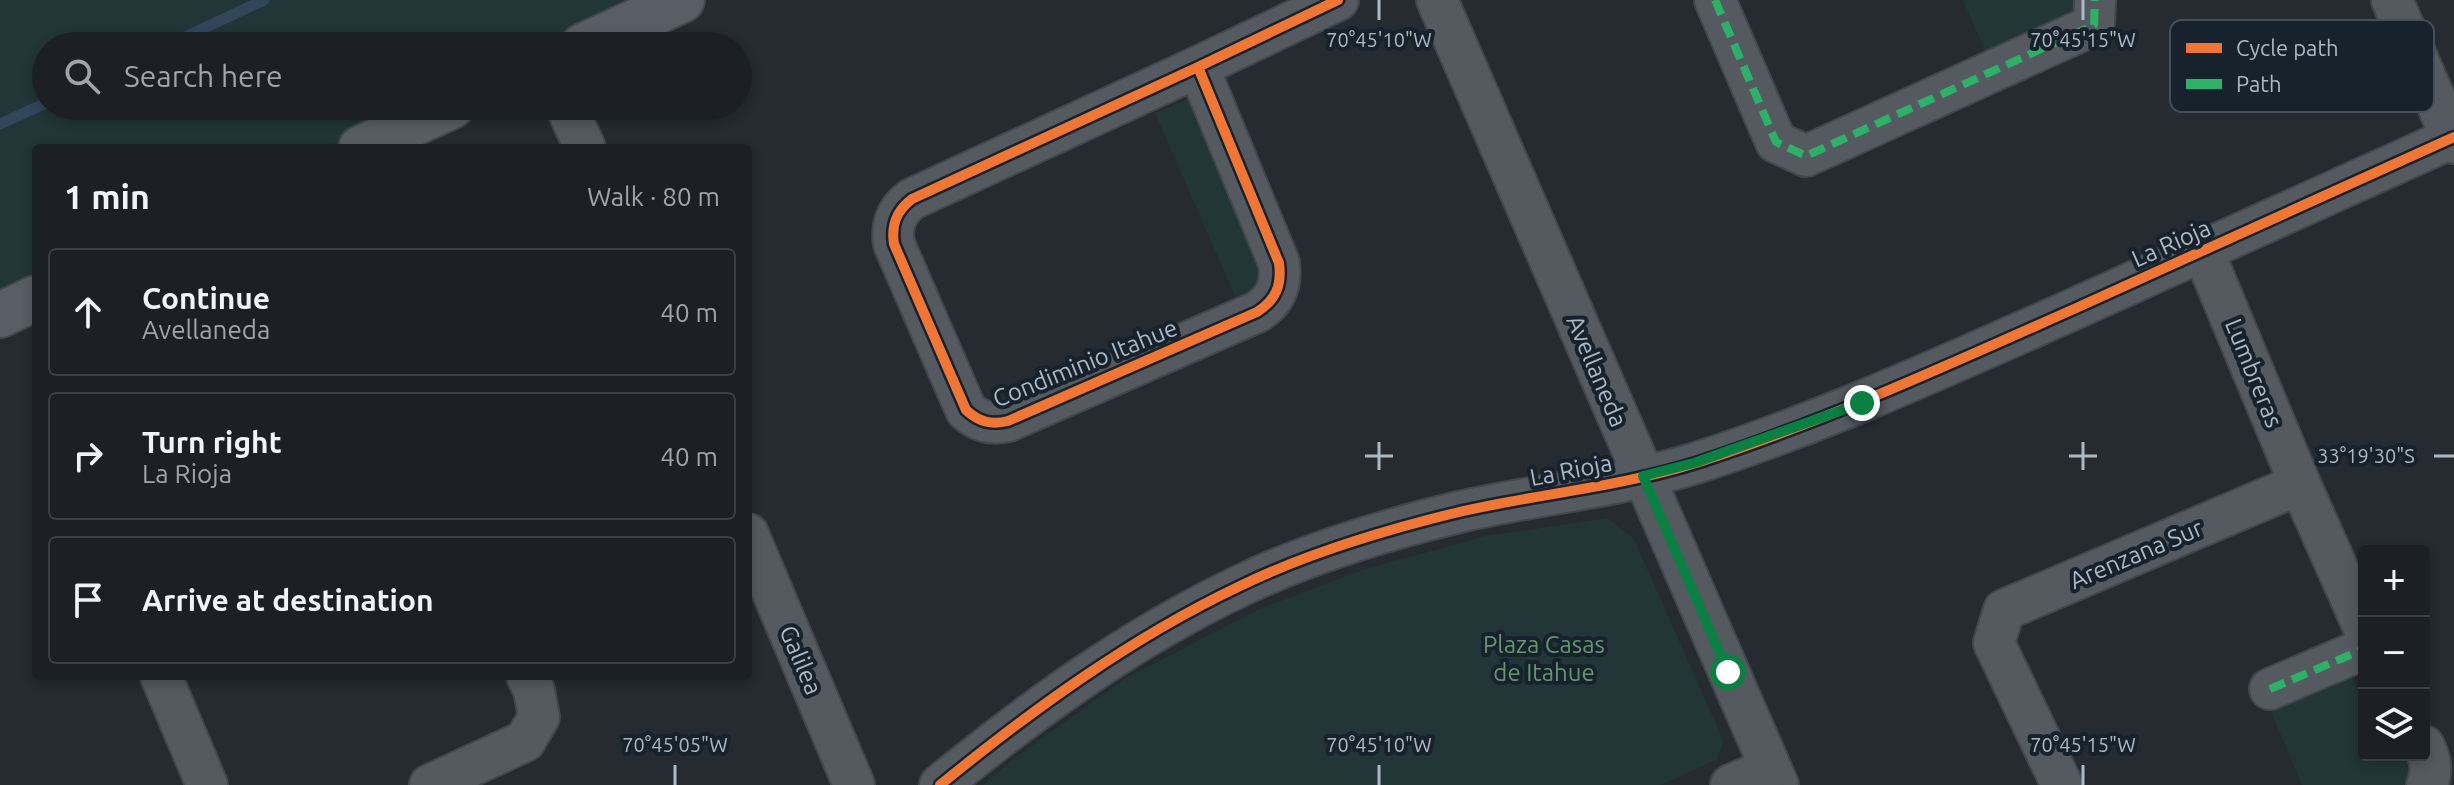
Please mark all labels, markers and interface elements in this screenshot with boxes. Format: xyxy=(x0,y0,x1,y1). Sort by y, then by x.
legend xyxy=(2170,20,2434,112)
text: 70°45'10"W xyxy=(1326,28,1432,51)
text: 70°45'15"W xyxy=(2030,28,2136,51)
search box xyxy=(32,32,752,120)
text: Cycle path xyxy=(2236,35,2339,60)
icon: search xyxy=(60,54,104,98)
text: Search here xyxy=(124,59,283,93)
text: Path xyxy=(2236,71,2281,96)
text: 1 min xyxy=(64,177,150,215)
text: Walk · 80 m xyxy=(587,182,720,211)
street label: La Rioja xyxy=(2128,214,2214,272)
text: Continue xyxy=(142,281,270,315)
icon: ahead xyxy=(66,290,110,334)
text: 40 m xyxy=(660,298,718,327)
street label: Avellaneda xyxy=(1561,311,1633,431)
street label: Condiminio Itahue xyxy=(989,314,1181,412)
text: Avellaneda xyxy=(142,315,270,344)
street label: Lumbreras xyxy=(2220,315,2288,431)
route end xyxy=(1844,385,1880,421)
text: Turn right xyxy=(142,425,282,459)
icon: right xyxy=(66,434,110,478)
text: 40 m xyxy=(660,442,718,471)
text: 33°19'30"S xyxy=(2317,444,2415,467)
street label: La Rioja xyxy=(1528,449,1614,491)
text: La Rioja xyxy=(142,459,232,488)
street label: Arenzana Sur xyxy=(2065,514,2207,594)
map controls xyxy=(2358,545,2430,761)
button: + xyxy=(2358,545,2430,617)
icon: arrive xyxy=(66,578,110,622)
text: Arrive at destination xyxy=(142,583,434,617)
button: − xyxy=(2358,617,2430,689)
street label: Galilea xyxy=(774,621,828,699)
park label: Plaza Casas de Itahue xyxy=(1483,631,1605,686)
route start xyxy=(1710,654,1746,690)
button: layers xyxy=(2358,689,2430,761)
text: 70°45'05"W xyxy=(622,733,728,756)
text: 70°45'10"W xyxy=(1326,733,1432,756)
text: 70°45'15"W xyxy=(2030,733,2136,756)

